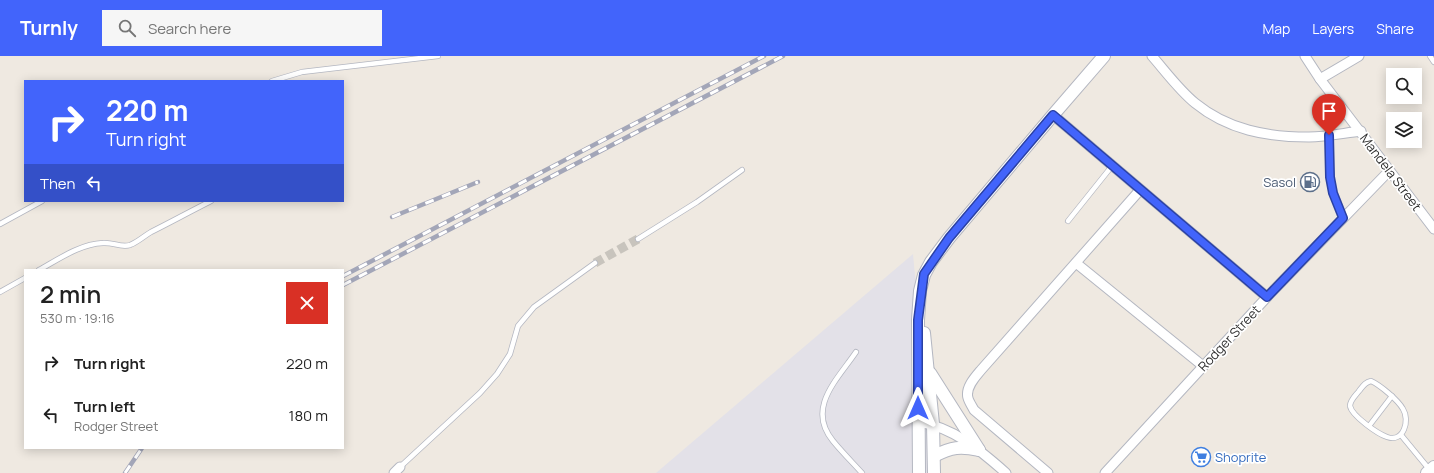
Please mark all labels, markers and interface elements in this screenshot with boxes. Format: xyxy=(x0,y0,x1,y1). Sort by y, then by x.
search box xyxy=(102,10,382,46)
text: Turnly xyxy=(20,15,78,41)
icon: search xyxy=(116,17,138,39)
text: Search here xyxy=(148,18,231,39)
text: Map xyxy=(1262,19,1290,38)
text: Layers xyxy=(1312,19,1354,38)
text: Share xyxy=(1376,19,1414,38)
map controls xyxy=(1386,68,1422,148)
button: search xyxy=(1386,68,1422,104)
text: 220 m xyxy=(106,91,189,129)
pin xyxy=(1312,94,1346,135)
icon: right xyxy=(40,96,92,148)
icon: arrive xyxy=(1318,100,1340,122)
button: layers xyxy=(1386,112,1422,148)
text: Turn right xyxy=(106,127,187,151)
street label: Mandela Street xyxy=(1356,130,1426,214)
fuel station icon: Sasol xyxy=(1299,171,1321,193)
icon: left xyxy=(83,172,105,194)
text: Then xyxy=(40,173,75,194)
place label: Sasol xyxy=(1263,173,1296,191)
text: 2 min xyxy=(40,277,101,310)
button: close xyxy=(286,282,328,324)
street label: Rodger Street xyxy=(1194,301,1264,375)
text: 530 m · 19:16 xyxy=(40,309,115,327)
icon: right xyxy=(40,352,62,374)
text: Turn right xyxy=(74,353,145,374)
text: 220 m xyxy=(286,353,328,374)
position arrow xyxy=(897,387,939,429)
text: Turn left xyxy=(74,396,136,417)
icon: left xyxy=(40,404,62,426)
text: 180 m xyxy=(289,405,328,426)
text: Rodger Street xyxy=(74,417,158,435)
supermarket icon: Shoprite xyxy=(1190,446,1212,468)
place label: Shoprite xyxy=(1215,448,1267,466)

